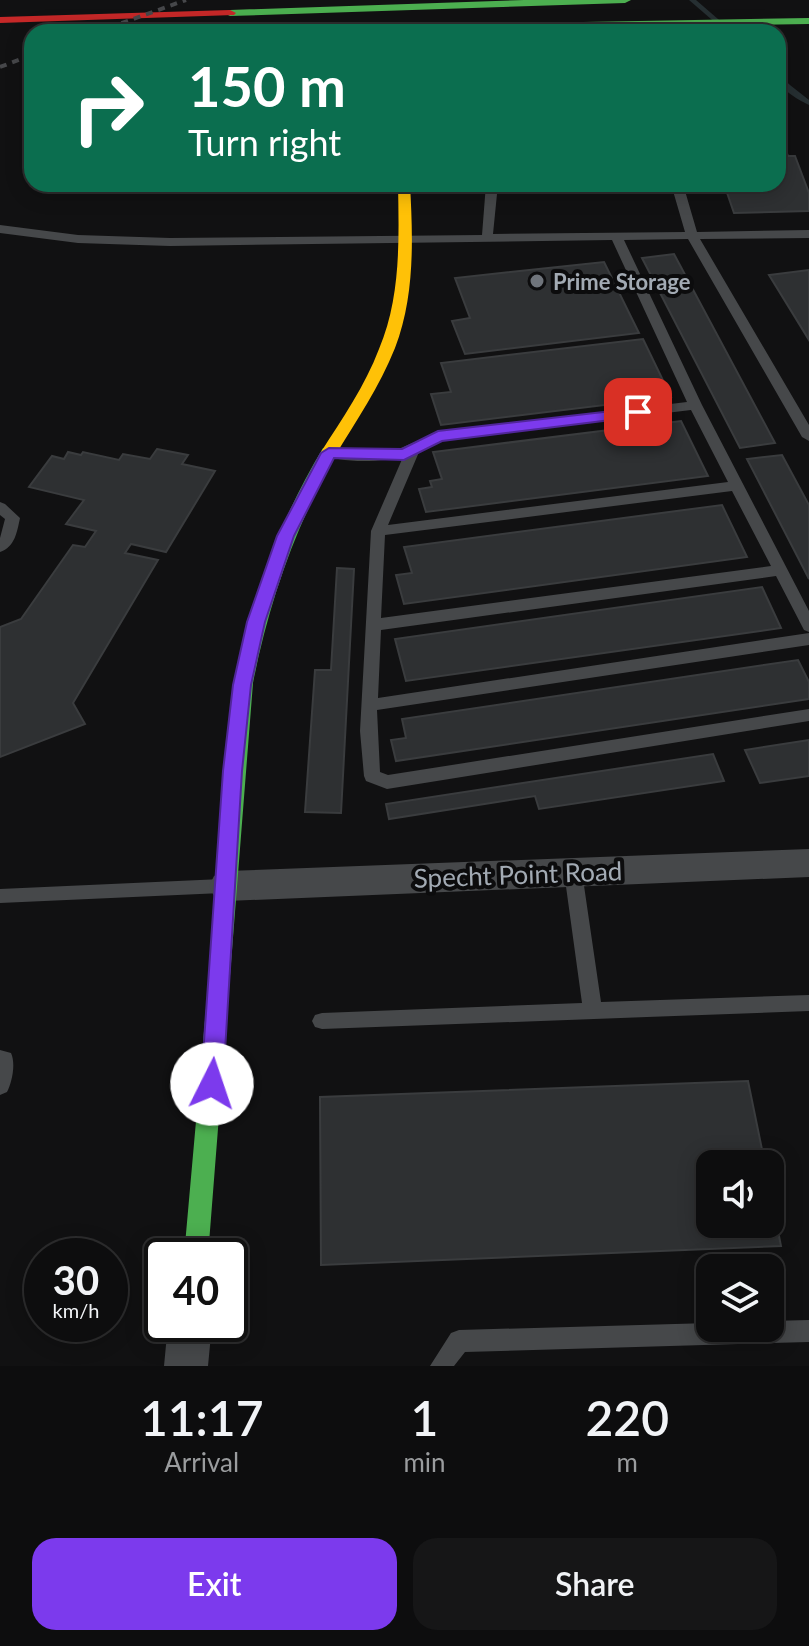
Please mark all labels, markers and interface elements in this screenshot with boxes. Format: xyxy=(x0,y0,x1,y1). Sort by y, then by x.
text: 150 m xyxy=(188,52,346,119)
icon: right xyxy=(56,56,160,160)
text: Turn right xyxy=(188,120,341,164)
place label: Prime Storage xyxy=(553,268,691,295)
marker: Prime Storage xyxy=(528,272,546,290)
pin xyxy=(604,378,672,446)
icon: arrive xyxy=(616,390,660,434)
street label: Specht Point Road xyxy=(413,854,623,894)
position arrow xyxy=(170,1042,254,1126)
map controls xyxy=(696,1150,784,1342)
button: sound xyxy=(696,1150,784,1238)
speed limit sign: 40 xyxy=(144,1238,248,1342)
button: layers xyxy=(696,1254,784,1342)
text: 30 xyxy=(53,1256,99,1304)
text: km/h xyxy=(53,1298,99,1322)
text: 11:17 xyxy=(140,1389,264,1446)
text: 1 xyxy=(411,1389,438,1446)
text: 220 xyxy=(586,1389,669,1446)
text: Arrival xyxy=(164,1446,239,1478)
text: min xyxy=(403,1446,446,1478)
text: m xyxy=(617,1446,638,1478)
button: Exit xyxy=(32,1538,397,1630)
button: Share xyxy=(413,1538,777,1630)

